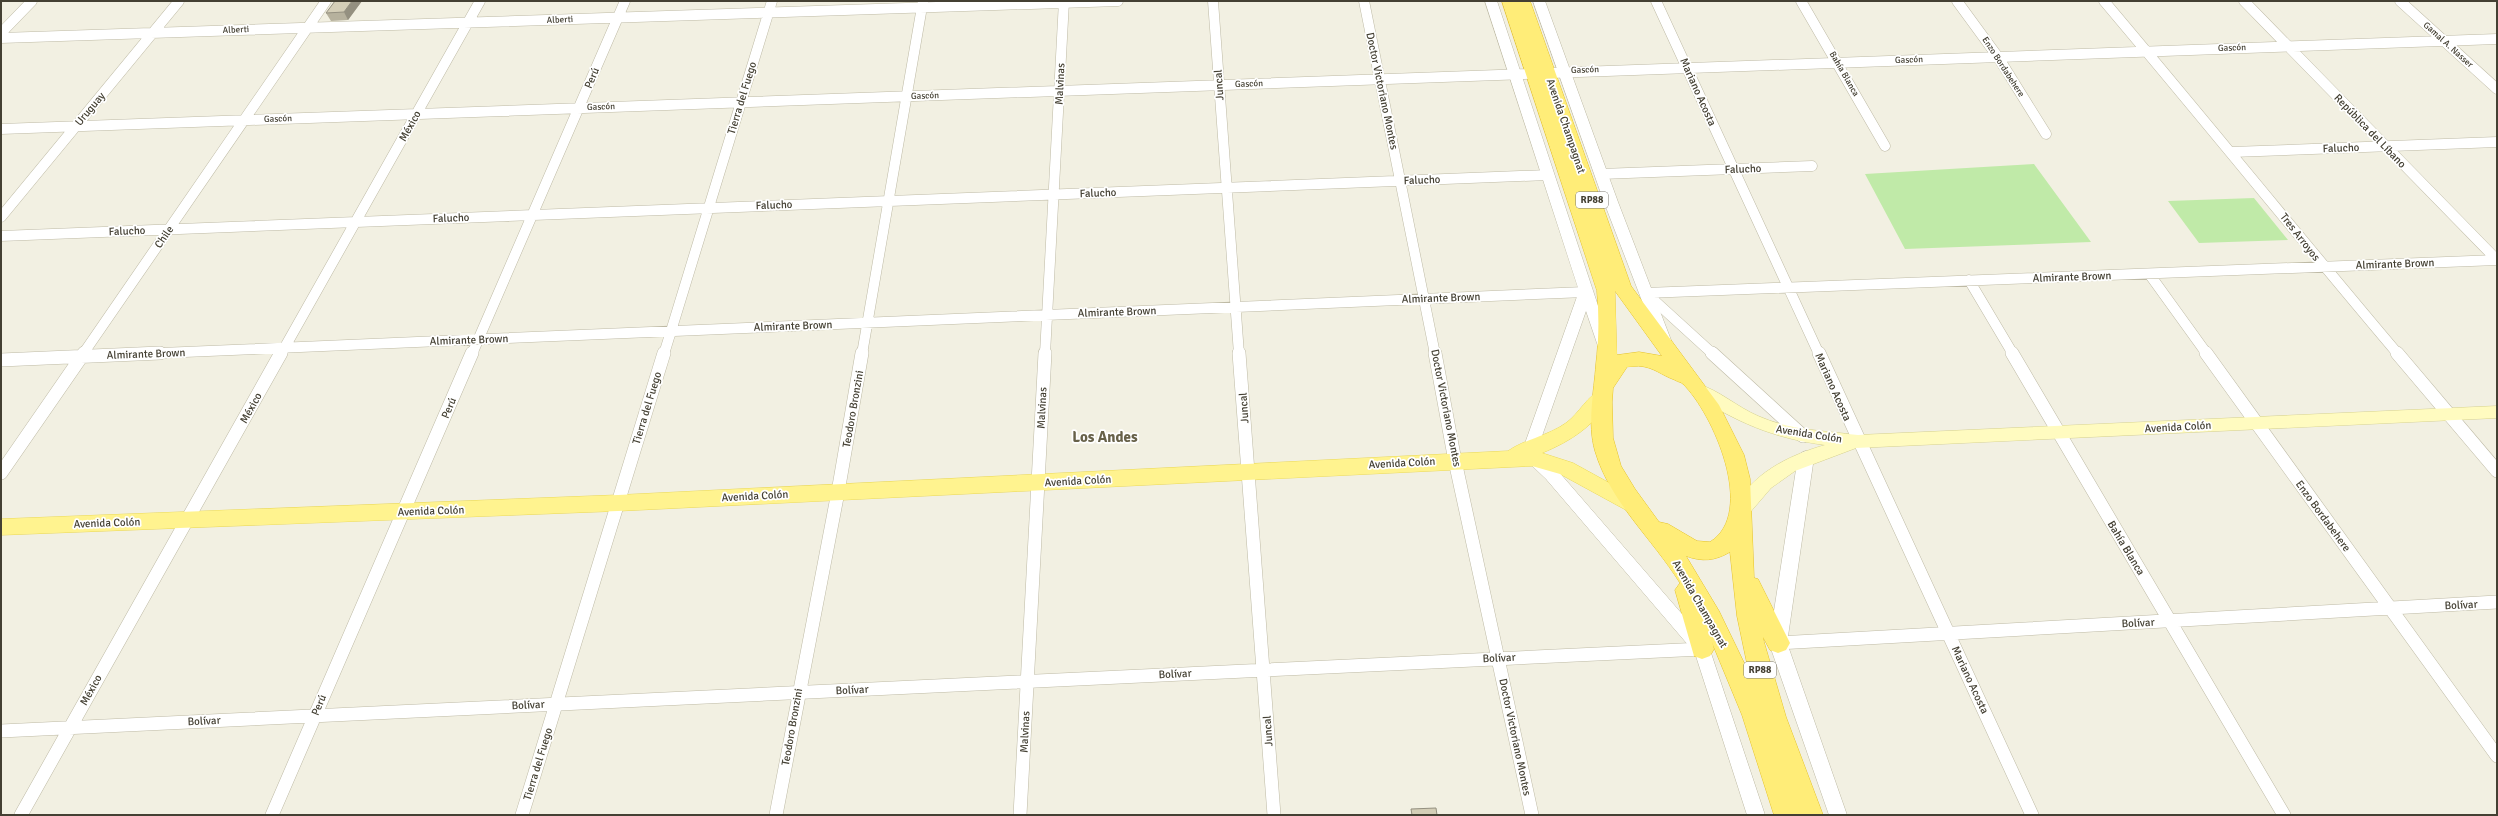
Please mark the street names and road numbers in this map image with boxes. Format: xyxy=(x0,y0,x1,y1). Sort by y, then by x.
street label: Alberti xyxy=(547,14,573,26)
street label: Gamal A. Nasser xyxy=(2421,20,2476,71)
street label: Alberti xyxy=(223,24,249,36)
street label: Doctor Victoriano Montes xyxy=(1363,31,1401,151)
street label: Enzo Bordabehere xyxy=(1979,35,2027,100)
street label: Gascón xyxy=(2218,42,2246,54)
street label: Bahía Blanca xyxy=(1827,49,1862,99)
street label: Gascón xyxy=(1895,54,1923,66)
street label: Mariano Acosta xyxy=(1677,56,1719,128)
street label: Tierra del Fuego xyxy=(725,60,759,136)
street label: Malvinas xyxy=(1052,63,1068,105)
street label: Gascón xyxy=(1571,64,1599,76)
street label: Perú xyxy=(582,66,602,90)
street label: Juncal xyxy=(1211,69,1227,101)
street label: Avenida Champagnat xyxy=(1544,77,1588,175)
street label: Gascón xyxy=(1235,78,1263,90)
street label: Uruguay xyxy=(72,89,108,128)
street label: Gascón xyxy=(911,90,939,102)
street label: República del Líbano xyxy=(2331,91,2409,171)
street label: Gascón xyxy=(587,101,615,113)
street label: México xyxy=(396,108,424,144)
street label: Gascón xyxy=(264,113,292,125)
street label: Falucho xyxy=(2322,141,2360,155)
street label: Falucho xyxy=(1724,162,1762,176)
street label: Falucho xyxy=(1403,173,1441,187)
street label: Falucho xyxy=(1079,186,1117,200)
road number: RP88 xyxy=(1576,192,1608,208)
street label: Falucho xyxy=(755,198,793,212)
street label: Tres Arroyos xyxy=(2277,210,2323,264)
street label: Falucho xyxy=(432,211,470,225)
street label: Chile xyxy=(152,223,176,251)
street label: Falucho xyxy=(108,224,146,238)
street label: Almirante Brown xyxy=(2355,256,2435,272)
street label: Almirante Brown xyxy=(2032,269,2112,285)
street label: Almirante Brown xyxy=(1401,290,1481,306)
street label: Almirante Brown xyxy=(1077,304,1157,320)
street label: Almirante Brown xyxy=(753,318,833,334)
street label: Almirante Brown xyxy=(429,332,509,348)
street label: Almirante Brown xyxy=(106,346,186,362)
street label: Doctor Victoriano Montes xyxy=(1428,348,1464,468)
street label: Mariano Acosta xyxy=(1812,351,1854,423)
street label: Teodoro Bronzini xyxy=(840,369,866,449)
street label: Tierra del Fuego xyxy=(630,370,664,446)
street label: Malvinas xyxy=(1034,387,1050,429)
street label: México xyxy=(237,390,265,426)
street label: Juncal xyxy=(1236,392,1252,424)
street label: Perú xyxy=(439,396,459,420)
street label: Avenida Colón xyxy=(2144,419,2212,435)
street label: Avenida Colón xyxy=(1775,422,1843,446)
street label: Avenida Colón xyxy=(1368,455,1436,471)
street label: Avenida Colón xyxy=(1044,473,1112,489)
street label: Enzo Bordabehere xyxy=(2293,478,2353,554)
street label: Avenida Colón xyxy=(721,488,789,504)
street label: Avenida Colón xyxy=(397,503,465,519)
street label: Avenida Colón xyxy=(73,515,141,531)
street label: Bahía Blanca xyxy=(2105,518,2148,578)
street label: Avenida Champagnat xyxy=(1670,558,1730,650)
street label: Bolívar xyxy=(2444,598,2478,612)
street label: Bolívar xyxy=(2121,616,2155,630)
street label: Mariano Acosta xyxy=(1949,644,1992,716)
street label: Bolívar xyxy=(1482,651,1516,665)
road number: RP88 xyxy=(1744,662,1776,678)
street label: Bolívar xyxy=(1158,667,1192,681)
street label: México xyxy=(77,672,105,708)
street label: Doctor Victoriano Montes xyxy=(1496,677,1534,797)
street label: Bolívar xyxy=(835,683,869,697)
street label: Teodoro Bronzini xyxy=(779,687,805,767)
street label: Perú xyxy=(309,693,329,717)
street label: Bolívar xyxy=(511,698,545,712)
street label: Malvinas xyxy=(1017,711,1033,753)
street label: Bolívar xyxy=(187,714,221,728)
street label: Juncal xyxy=(1260,715,1276,747)
street label: Tierra del Fuego xyxy=(521,726,555,802)

